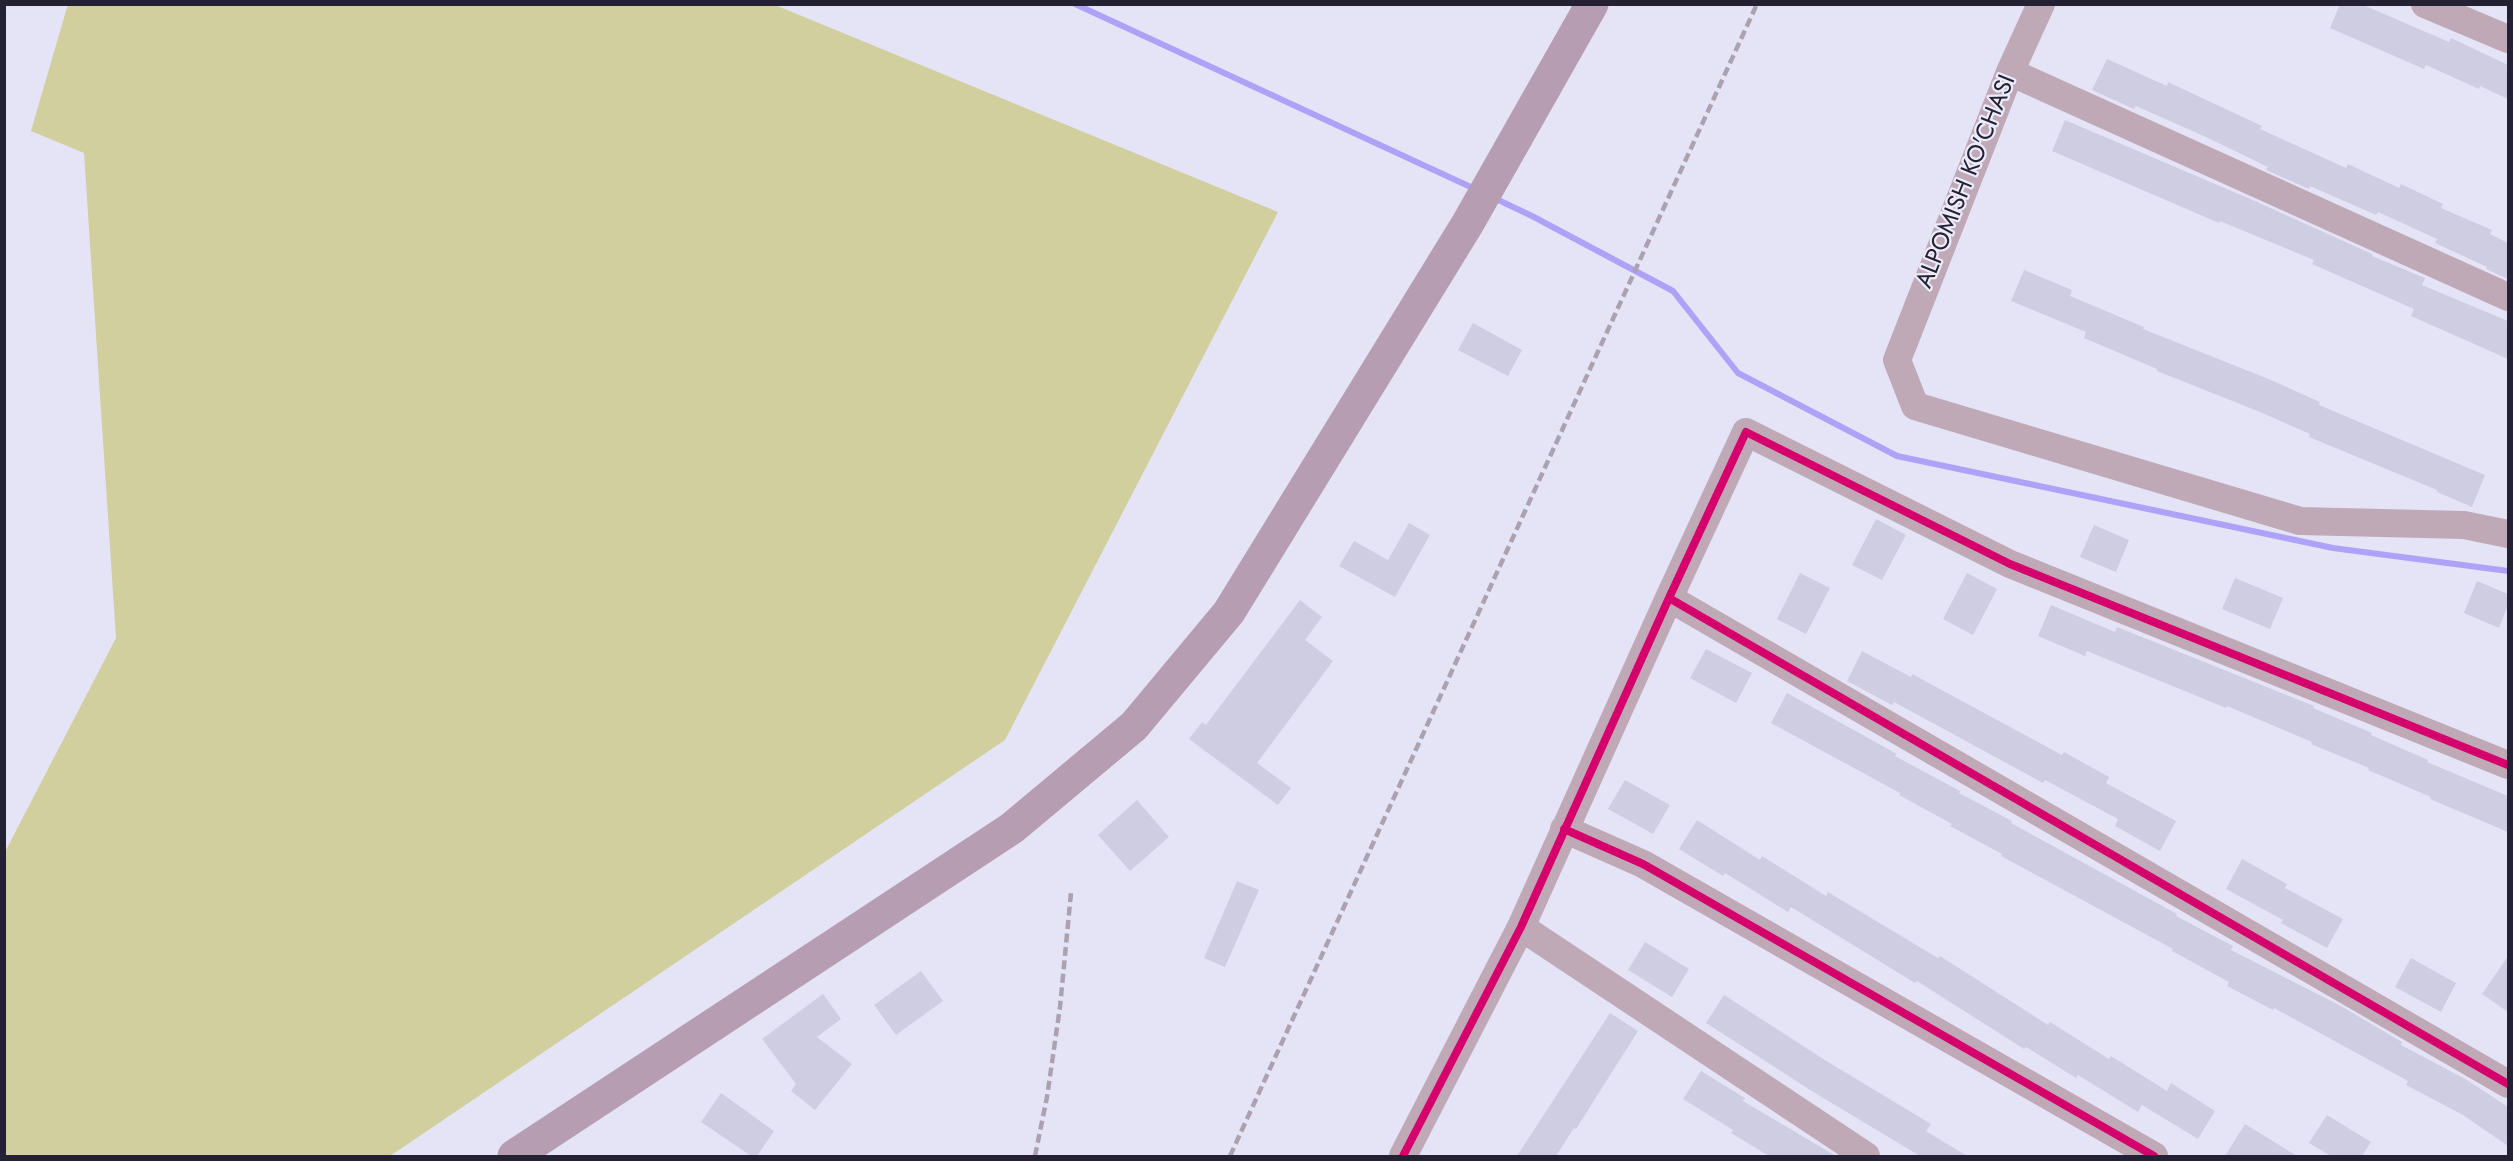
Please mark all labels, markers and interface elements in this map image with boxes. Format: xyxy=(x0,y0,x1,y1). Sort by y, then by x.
street label: ALPOMISH KO'CHASI xyxy=(1911,71,2023,293)

